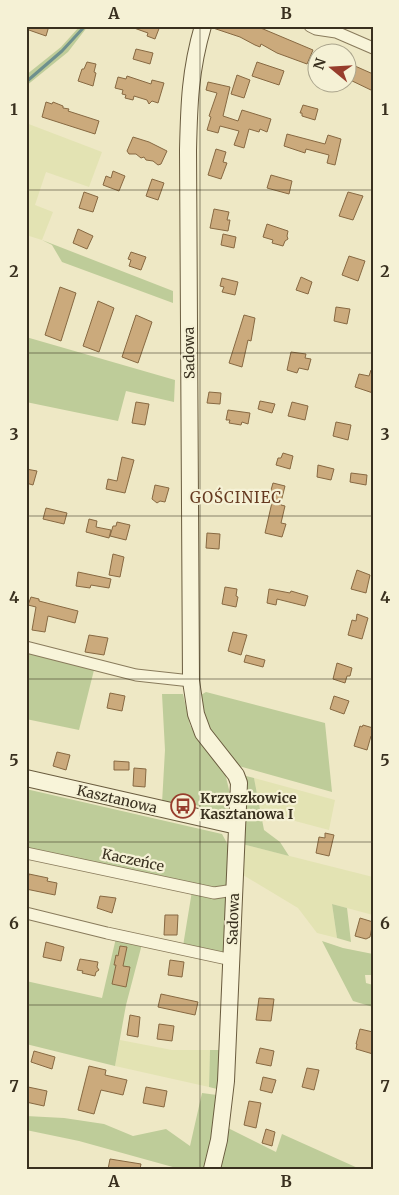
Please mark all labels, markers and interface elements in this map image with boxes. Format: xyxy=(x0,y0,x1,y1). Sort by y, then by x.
text: A xyxy=(107,3,120,23)
text: B xyxy=(280,3,292,23)
north arrow xyxy=(306,42,356,92)
text: N xyxy=(309,56,330,72)
text: 1 xyxy=(10,99,18,119)
text: 1 xyxy=(381,99,389,119)
text: 2 xyxy=(9,261,19,281)
text: 2 xyxy=(380,261,390,281)
street label: Sadowa xyxy=(180,326,198,379)
text: 3 xyxy=(9,424,19,444)
text: 3 xyxy=(380,424,390,444)
district label: GOŚCINIEC xyxy=(190,487,282,507)
text: 4 xyxy=(9,587,19,607)
text: 4 xyxy=(380,587,390,607)
text: 5 xyxy=(9,750,19,770)
text: 5 xyxy=(380,750,390,770)
street label: Kasztanowa xyxy=(75,781,159,817)
place label: Krzyszkowice Kasztanowa I xyxy=(200,789,297,823)
bus stop icon: Krzyszkowice Kasztanowa I xyxy=(170,793,196,819)
street label: Kaczeńce xyxy=(100,845,166,875)
street label: Sadowa xyxy=(223,892,243,945)
text: 6 xyxy=(9,913,19,933)
text: 6 xyxy=(380,913,390,933)
text: 7 xyxy=(9,1076,19,1096)
text: 7 xyxy=(380,1076,390,1096)
text: A xyxy=(107,1171,120,1191)
text: B xyxy=(280,1171,292,1191)

